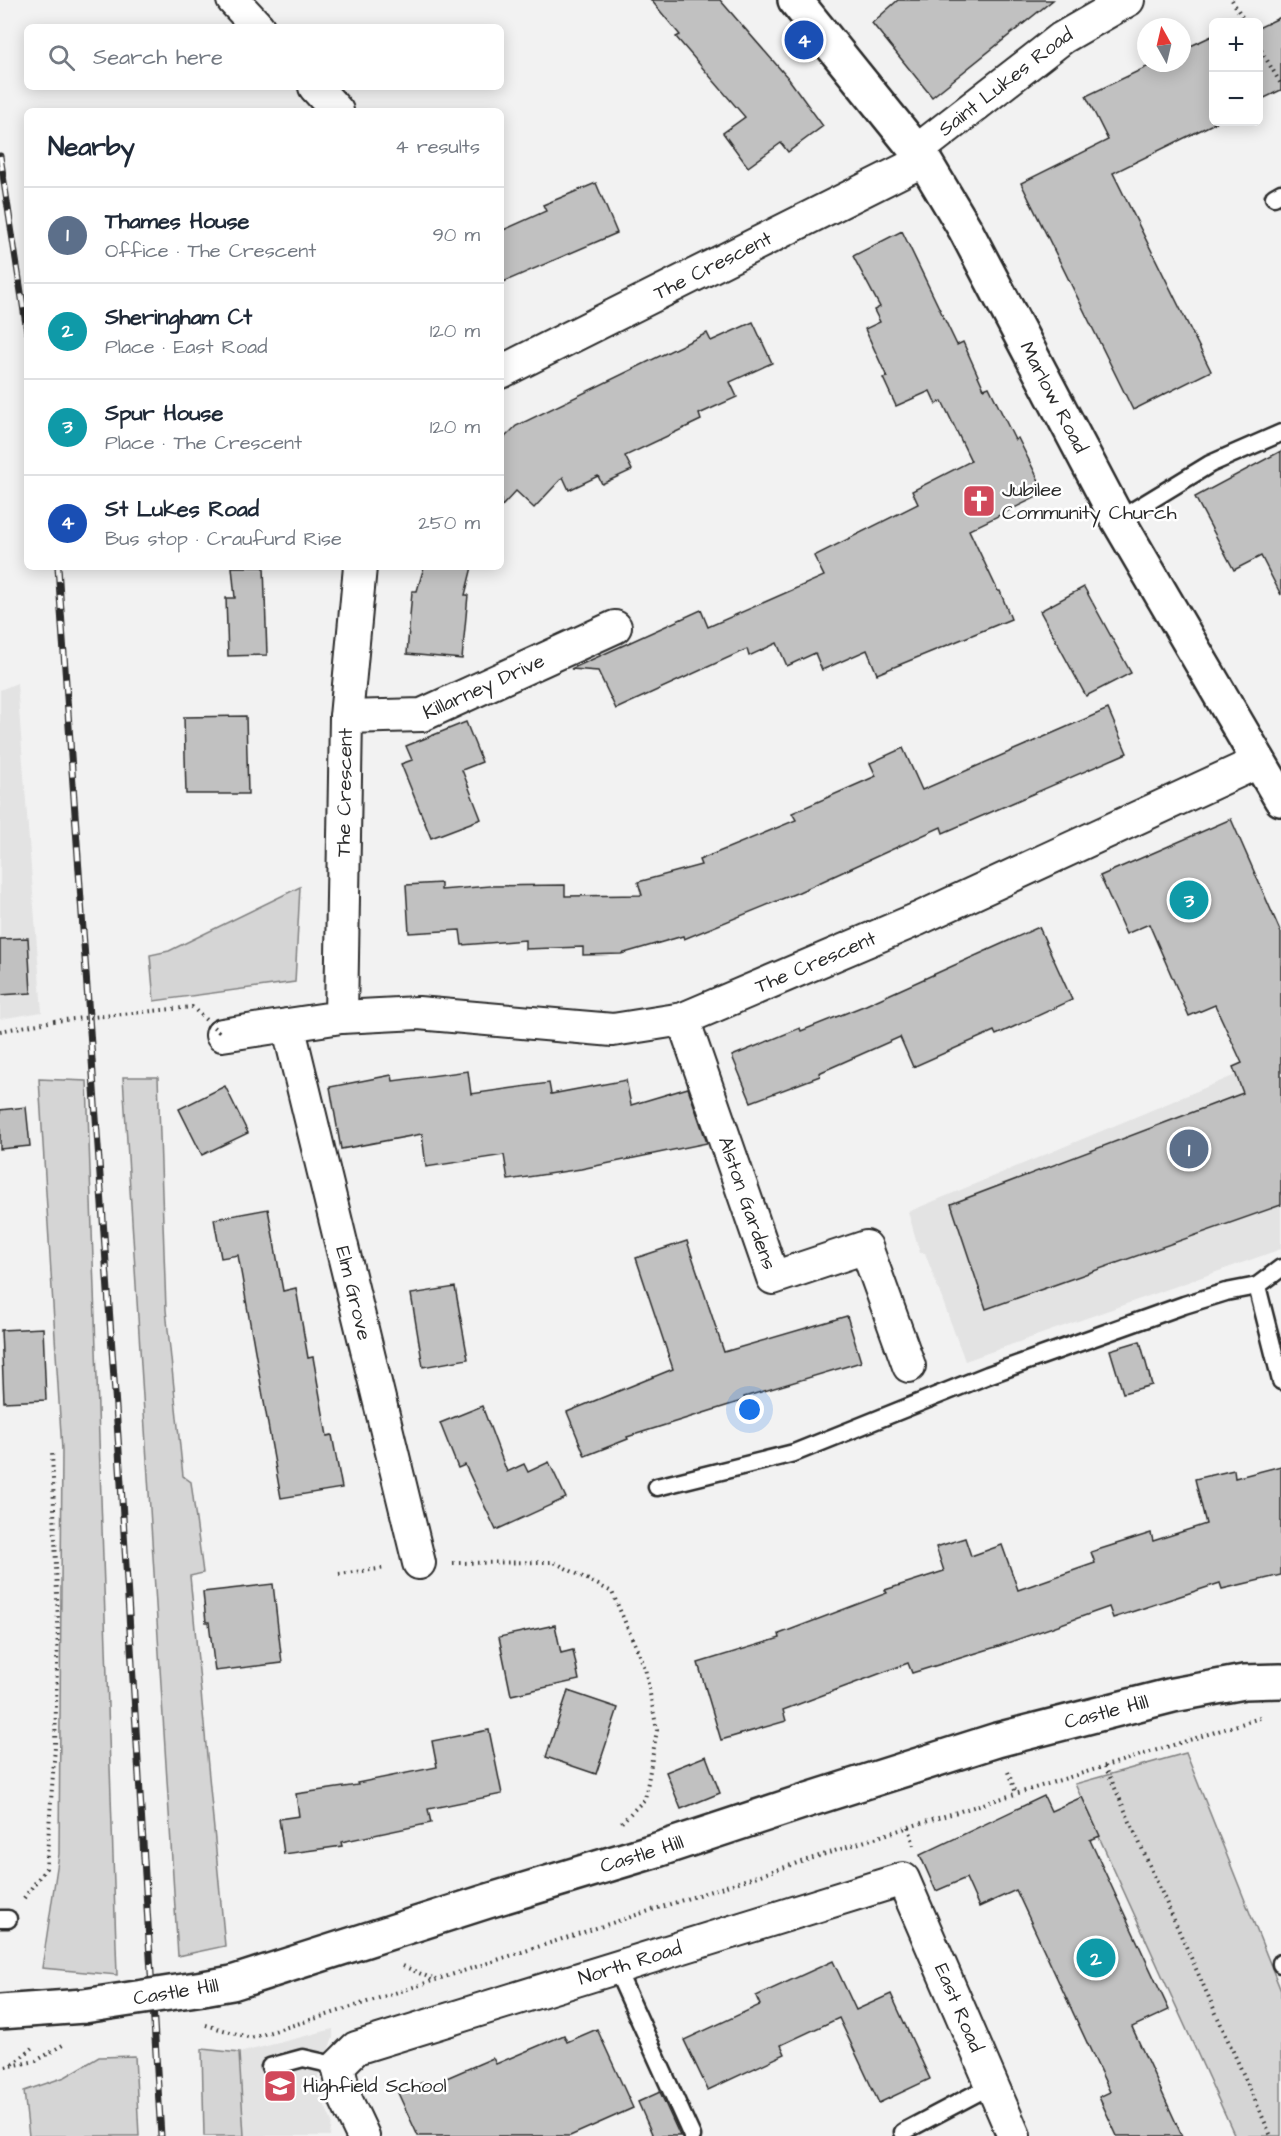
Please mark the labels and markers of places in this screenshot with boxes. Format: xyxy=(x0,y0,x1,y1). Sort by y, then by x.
pin: 4 xyxy=(784,18,824,63)
place label: Jubilee Community Church xyxy=(1002,476,1177,528)
church icon: Jubilee Community Church xyxy=(961,483,997,519)
pin: 3 xyxy=(1170,878,1208,922)
pin: 1 xyxy=(1170,1126,1208,1172)
pin: 2 xyxy=(1076,1936,1116,1980)
school or university icon: Highfield School xyxy=(262,2068,298,2104)
place label: Highfield School xyxy=(303,2072,447,2101)

